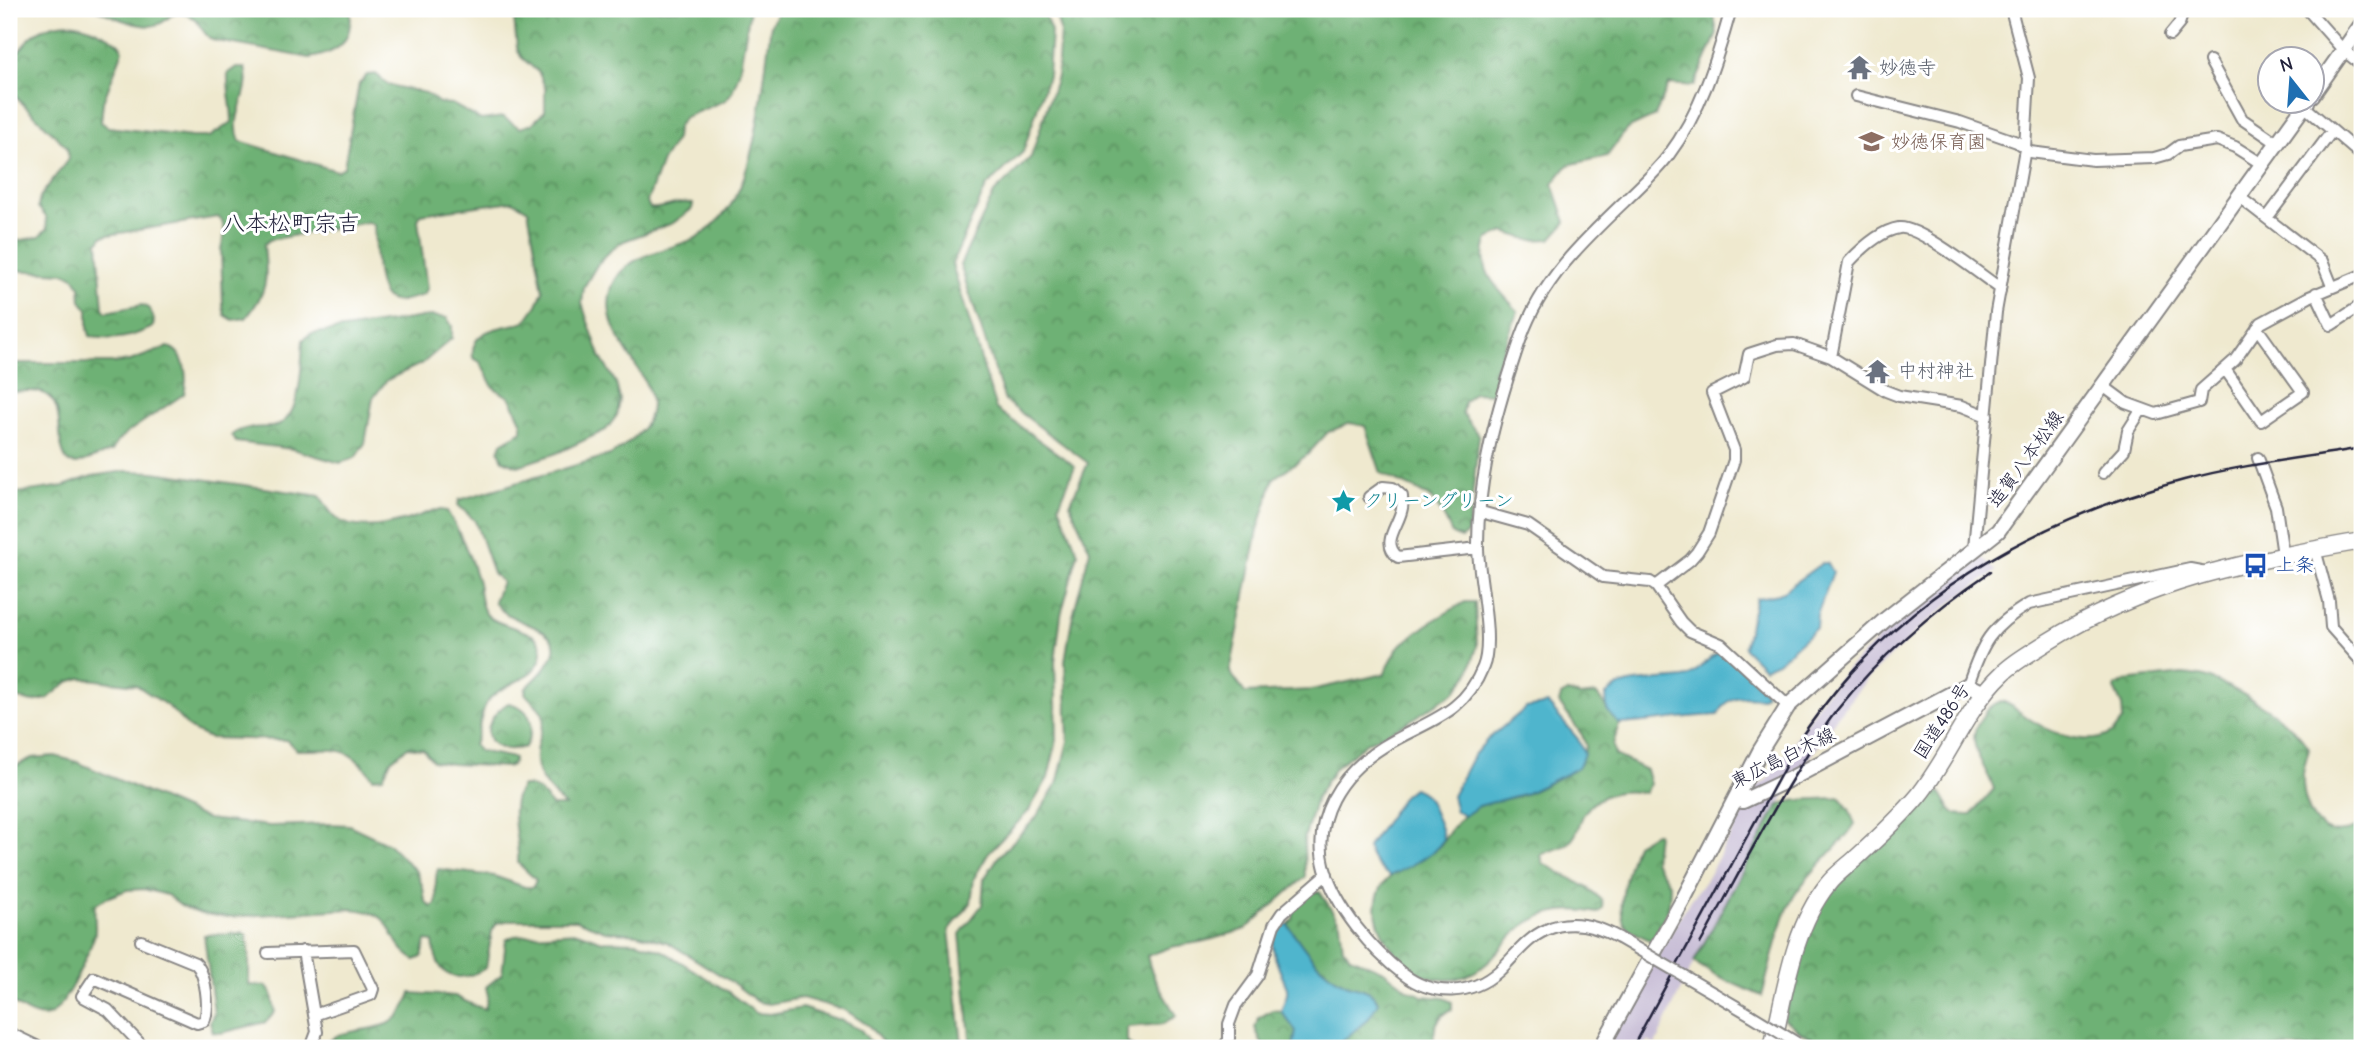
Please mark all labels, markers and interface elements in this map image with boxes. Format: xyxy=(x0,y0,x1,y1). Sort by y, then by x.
north arrow xyxy=(2256,46,2326,116)
text: N xyxy=(2277,52,2295,77)
temple icon: 妙徳寺 xyxy=(1845,54,1873,82)
place label: 妙徳寺 xyxy=(1879,57,1936,79)
school or university icon: 妙徳保育園 xyxy=(1857,128,1885,156)
place label: 妙徳保育園 xyxy=(1891,131,1986,153)
district label: 八本松町宗吉 xyxy=(222,210,360,237)
temple icon: 中村神社 xyxy=(1864,357,1892,385)
place label: 中村神社 xyxy=(1898,360,1974,382)
street label: 造賀八本松線 xyxy=(1984,406,2068,512)
place icon: クリーングリーン xyxy=(1330,487,1358,515)
place label: クリーングリーン xyxy=(1364,490,1514,512)
bus stop icon: 上条 xyxy=(2242,551,2270,579)
place label: 上条 xyxy=(2276,554,2314,576)
street label: 国道486号 xyxy=(1909,679,1975,763)
street label: 東広島白木線 xyxy=(1727,723,1839,793)

